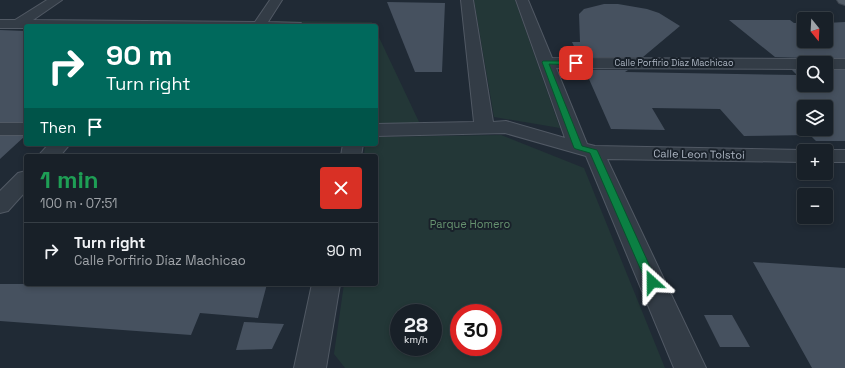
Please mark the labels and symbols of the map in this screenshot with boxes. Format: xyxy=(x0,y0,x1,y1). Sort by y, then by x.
north arrow xyxy=(797,12,833,48)
pin xyxy=(559,46,593,80)
street label: Calle Porfirio Díaz Machicao xyxy=(615,57,734,69)
street label: Calle Leon Tolstoi xyxy=(653,146,745,162)
park label: Parque Homero xyxy=(430,217,511,231)
position arrow xyxy=(631,261,673,303)
speed limit sign: 30 xyxy=(450,304,502,356)

